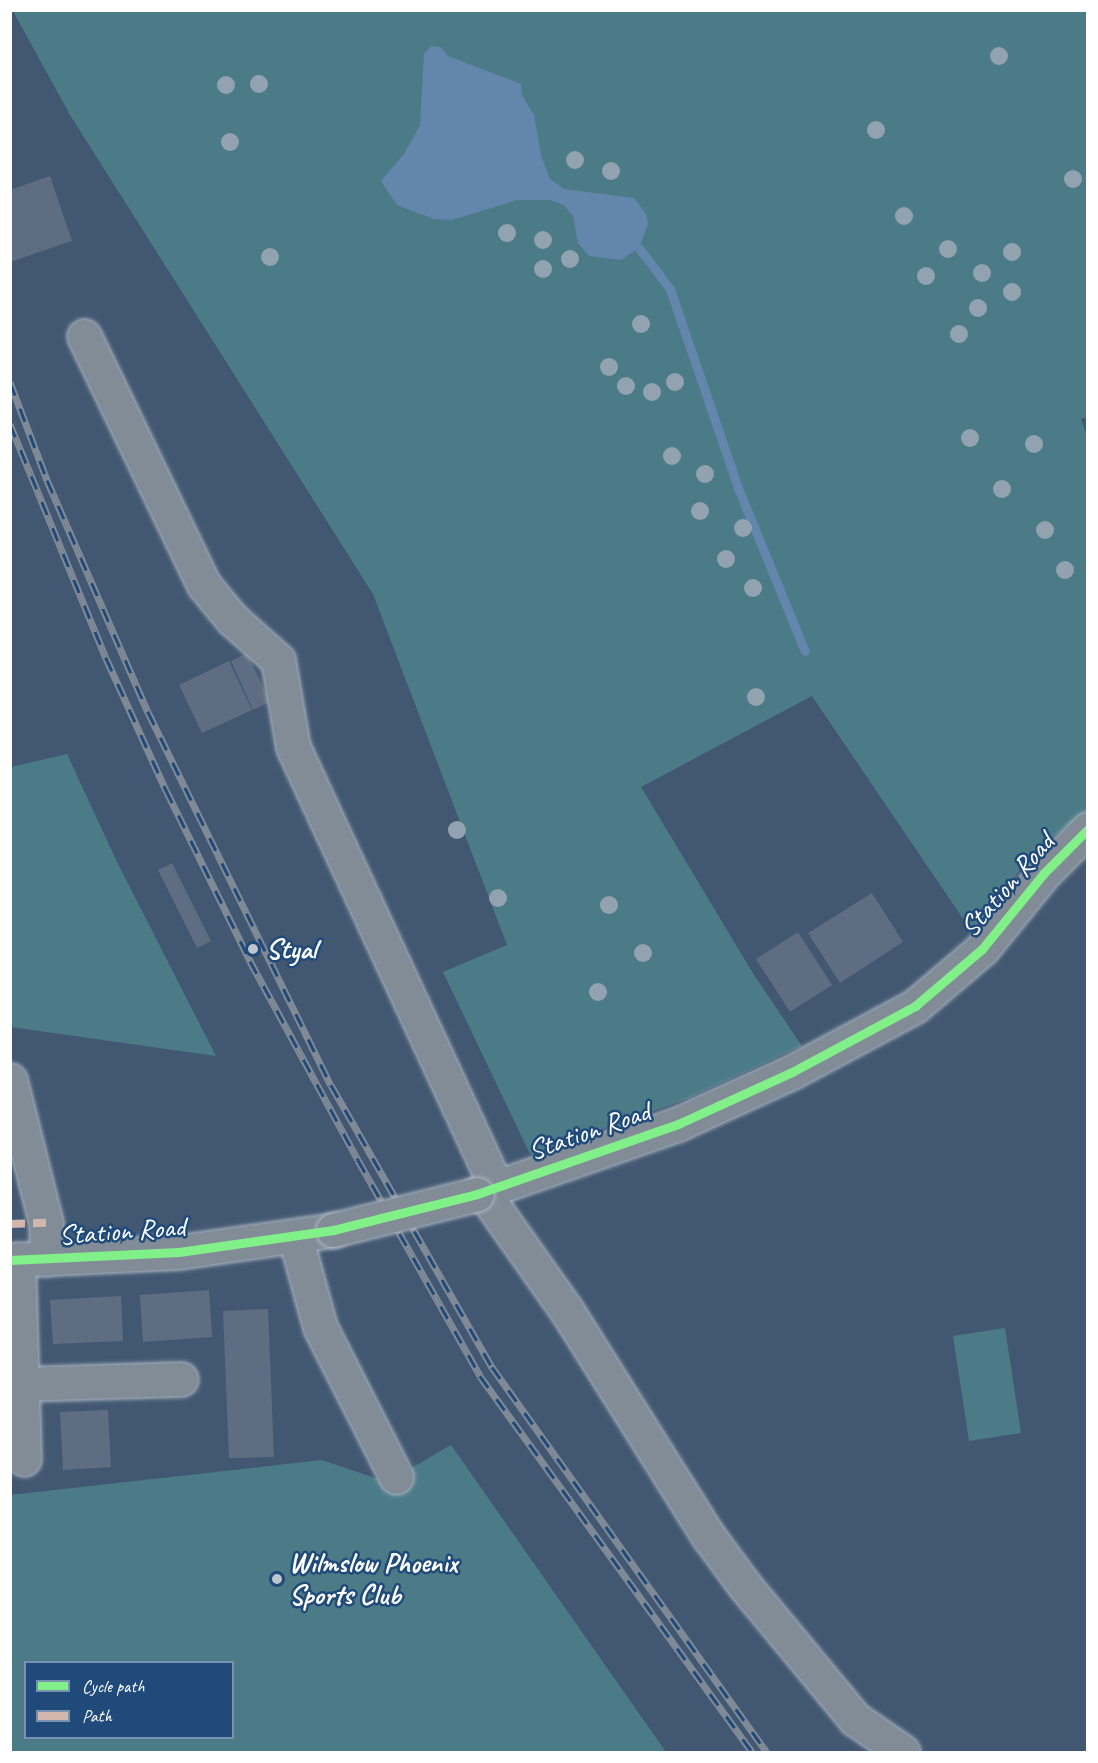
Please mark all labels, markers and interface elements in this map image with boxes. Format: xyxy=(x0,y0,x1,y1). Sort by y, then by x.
street label: Station Road xyxy=(953,826,1061,944)
place label: Styal xyxy=(266,932,317,966)
marker: Styal xyxy=(244,940,262,958)
street label: Station Road xyxy=(524,1095,654,1167)
street label: Station Road xyxy=(58,1210,186,1252)
place label: Wilmslow Phoenix Sports Club xyxy=(289,1546,458,1612)
marker: Wilmslow Phoenix Sports Club xyxy=(270,1572,284,1586)
legend xyxy=(24,1661,234,1739)
text: Cycle path xyxy=(82,1675,144,1697)
text: Path xyxy=(82,1705,112,1727)

